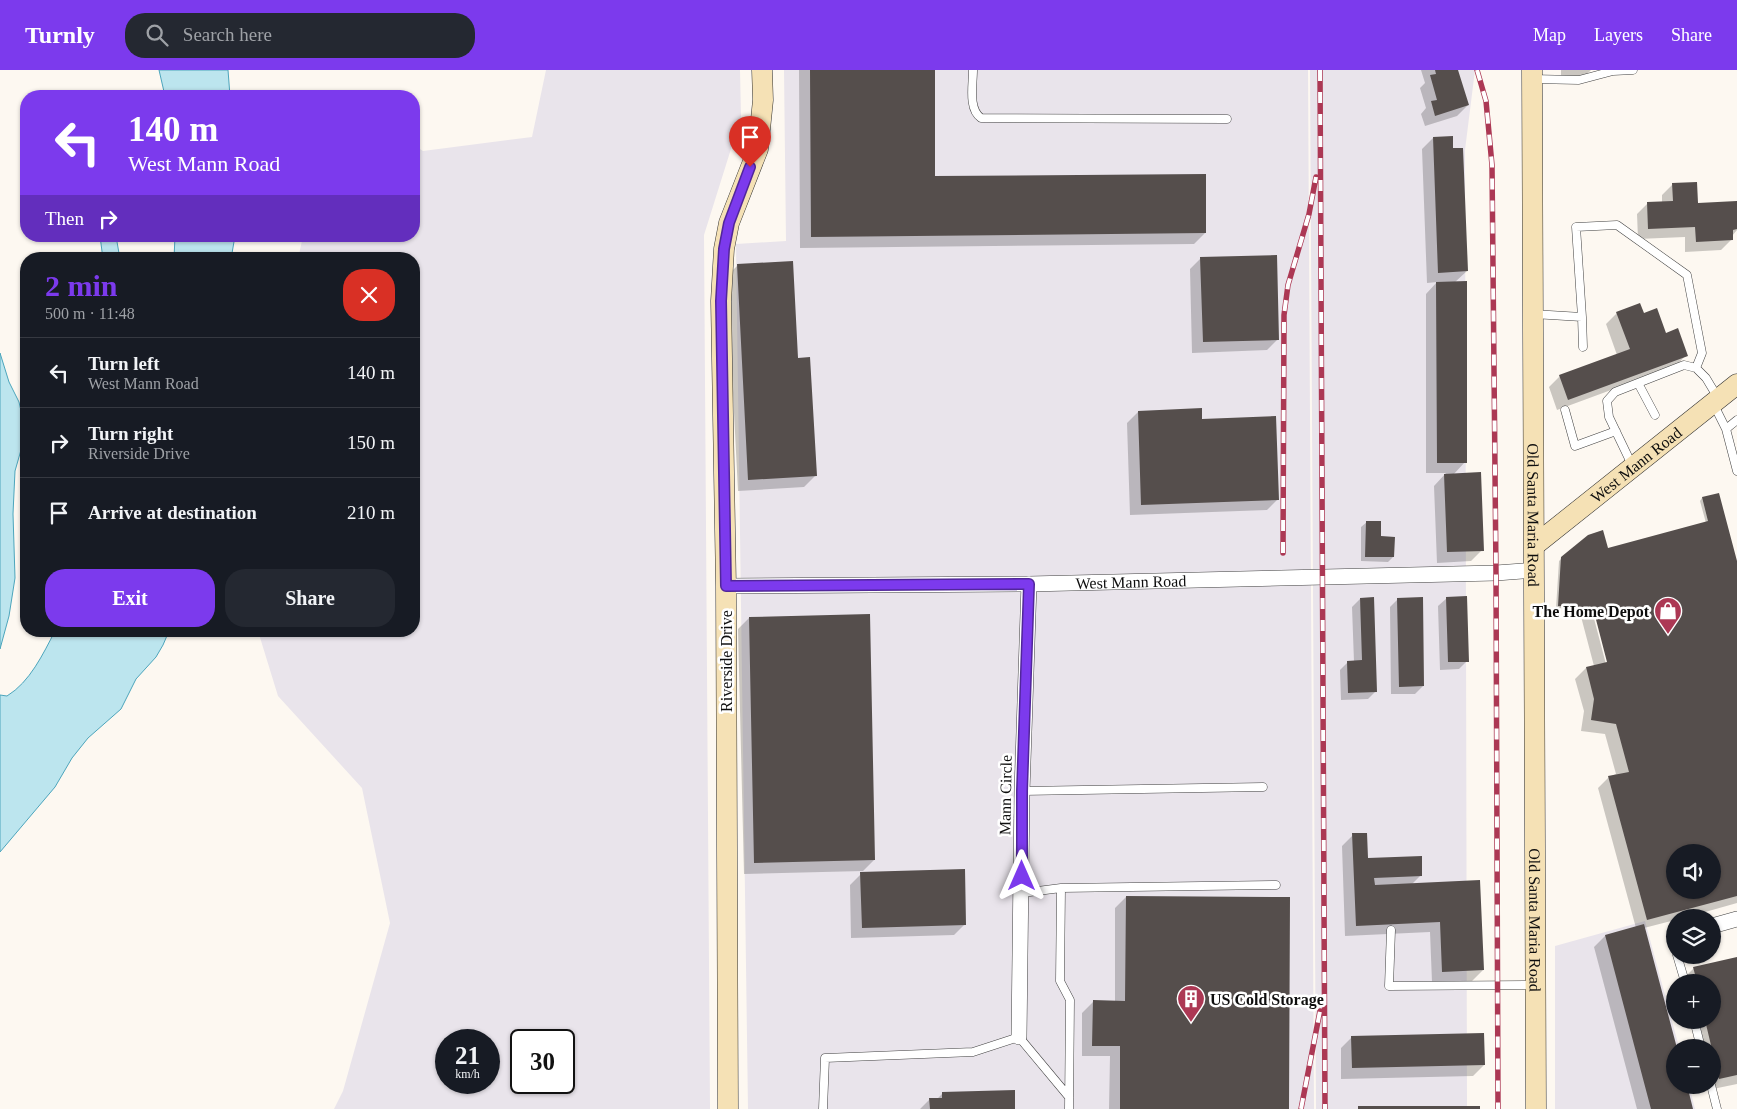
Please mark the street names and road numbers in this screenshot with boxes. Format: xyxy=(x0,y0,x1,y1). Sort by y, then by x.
street label: West Mann Road xyxy=(1588,424,1685,506)
street label: Old Santa Maria Road xyxy=(1524,443,1542,587)
street label: West Mann Road xyxy=(1075,572,1187,592)
street label: Riverside Drive xyxy=(718,610,735,712)
street label: Mann Circle xyxy=(996,755,1015,835)
street label: Old Santa Maria Road xyxy=(1526,848,1544,992)

